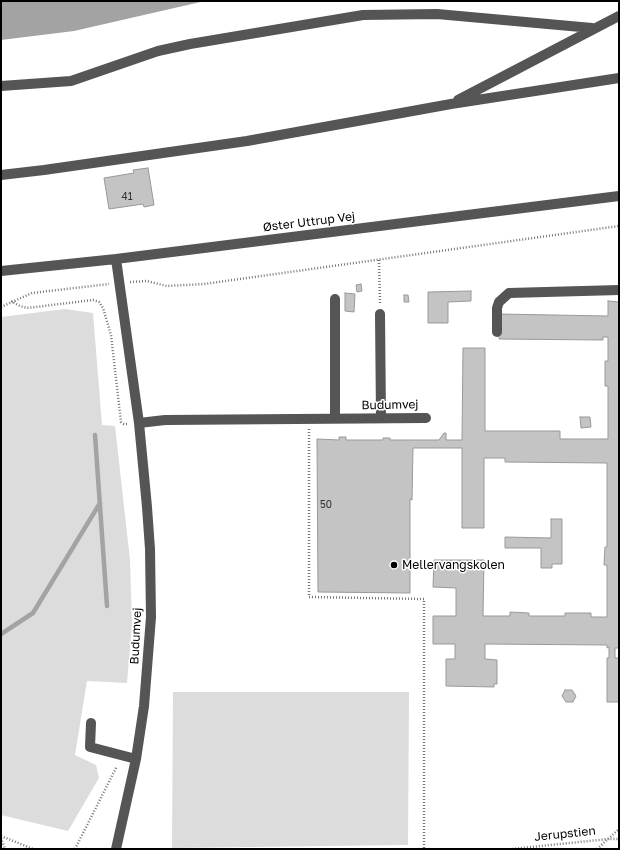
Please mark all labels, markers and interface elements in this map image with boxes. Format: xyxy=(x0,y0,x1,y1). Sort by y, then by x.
house number: 41 xyxy=(122,191,132,203)
street label: Øster Uttrup Vej xyxy=(262,209,356,235)
street label: Budumvej xyxy=(361,397,419,413)
house number: 50 xyxy=(320,499,332,511)
place label: Mellervangskolen xyxy=(402,558,505,572)
marker: Mellervangskolen xyxy=(389,560,399,570)
street label: Budumvej xyxy=(127,607,145,665)
street label: Jerupstien xyxy=(534,824,596,844)

